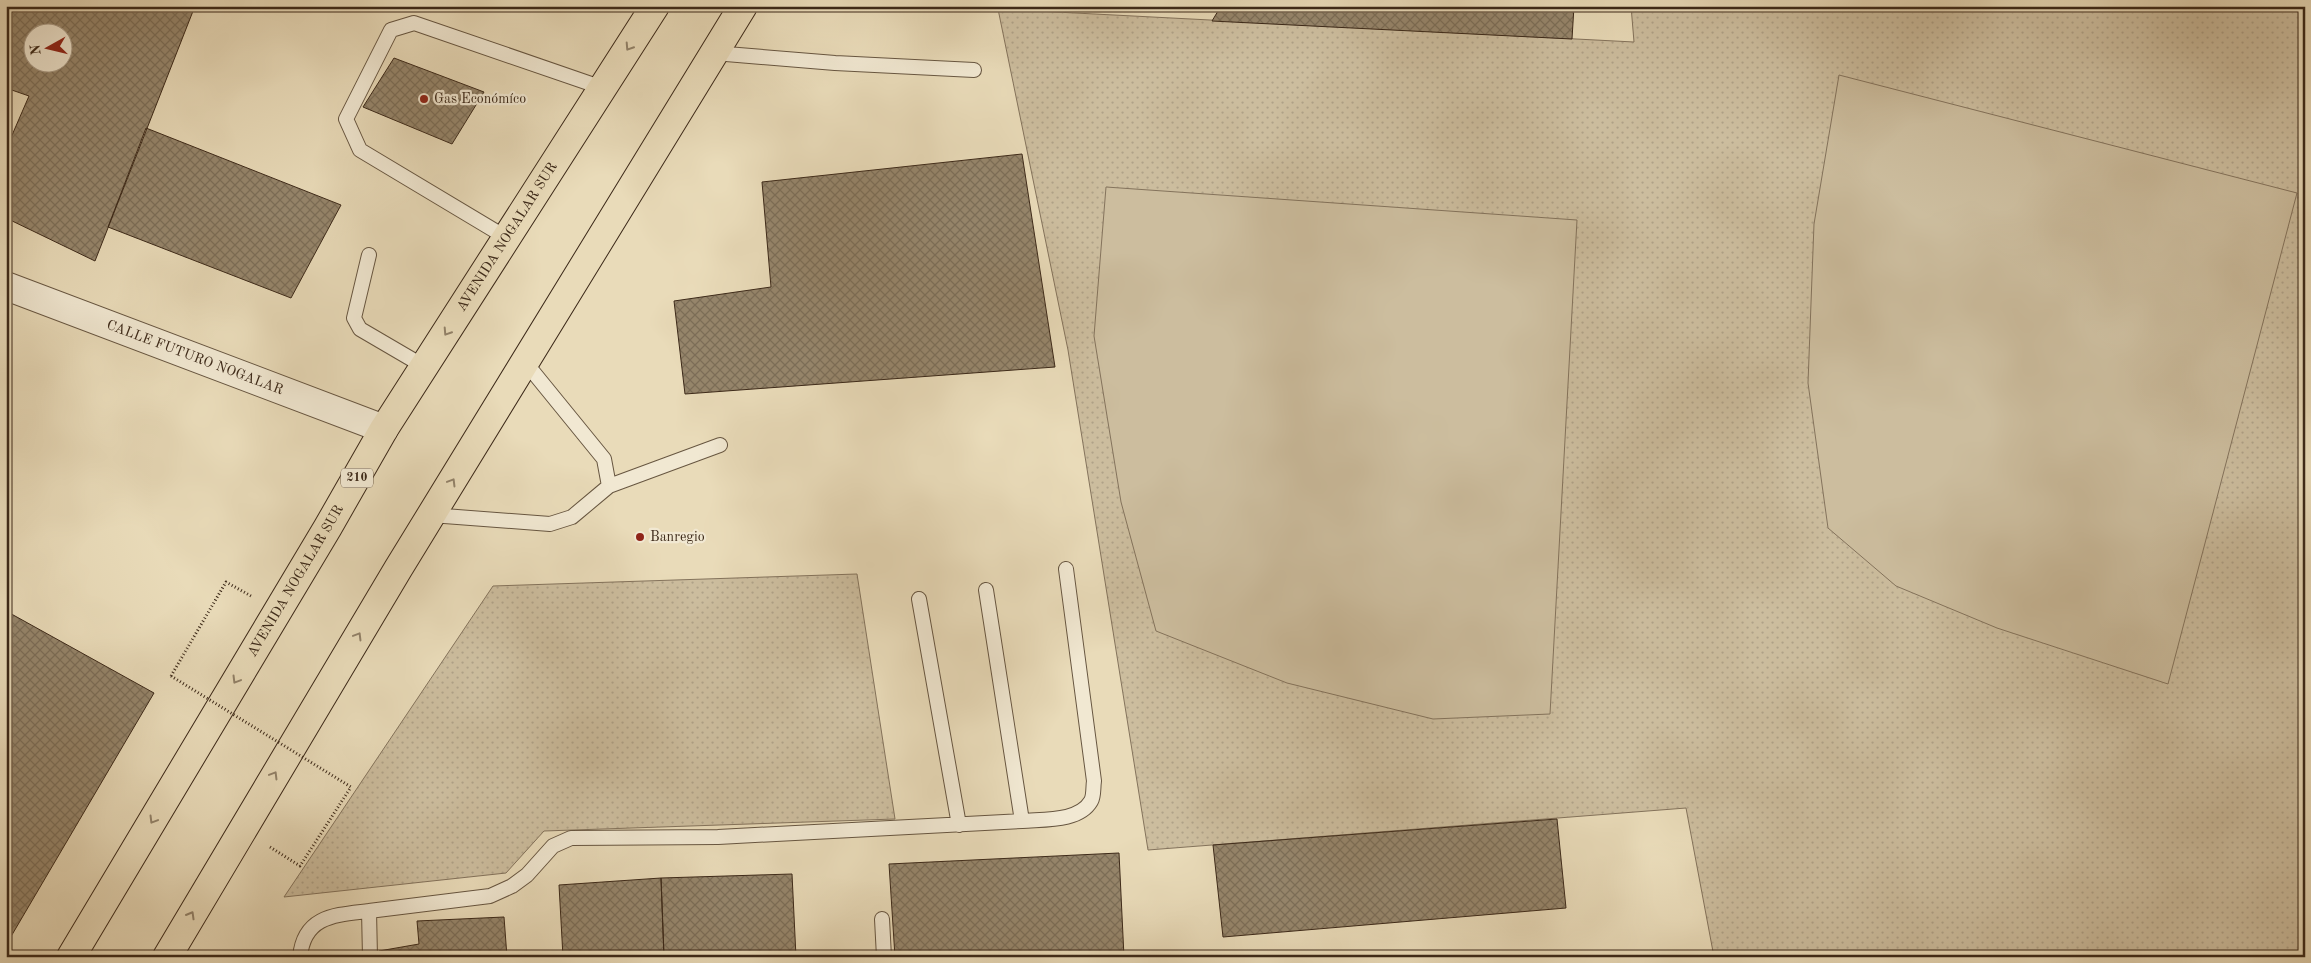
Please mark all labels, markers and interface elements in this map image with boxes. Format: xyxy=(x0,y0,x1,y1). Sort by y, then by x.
north arrow xyxy=(22,22,72,72)
one-way arrow xyxy=(625,42,635,51)
text: N xyxy=(28,43,44,56)
place label: Gas Económíco xyxy=(434,92,526,106)
marker: Gas Económíco xyxy=(418,93,430,105)
street label: AVENIDA NOGALAR SUR xyxy=(454,160,560,314)
street label: CALLE FUTURO NOGALAR xyxy=(105,318,285,397)
one-way arrow xyxy=(444,326,453,335)
road number: 210 xyxy=(341,468,373,488)
one-way arrow xyxy=(445,478,455,487)
street label: AVENIDA NOGALAR SUR xyxy=(245,503,346,659)
place label: Banregio xyxy=(650,530,705,544)
marker: Banregio xyxy=(634,531,646,543)
one-way arrow xyxy=(351,632,361,641)
one-way arrow xyxy=(233,675,243,684)
one-way arrow xyxy=(268,771,278,780)
one-way arrow xyxy=(149,814,159,823)
one-way arrow xyxy=(185,911,195,920)

